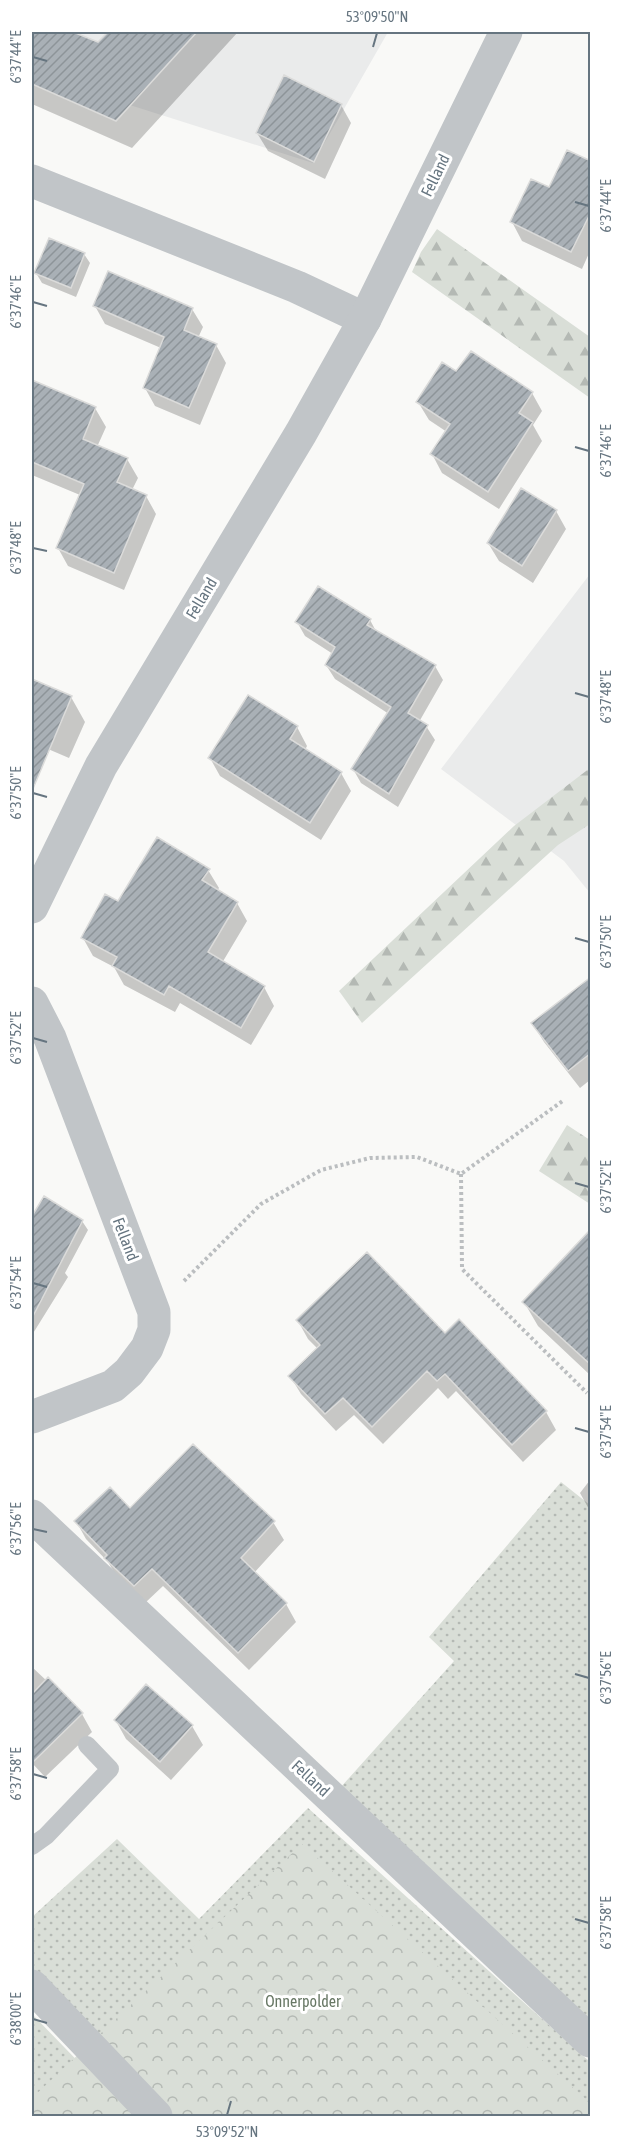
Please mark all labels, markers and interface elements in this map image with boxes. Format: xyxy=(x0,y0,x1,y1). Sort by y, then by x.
text: 53°09'50"N xyxy=(346,8,408,25)
text: 6°37'44"E xyxy=(7,30,24,84)
street label: Felland xyxy=(417,151,453,199)
text: 6°37'44"E xyxy=(597,179,614,233)
text: 6°37'46"E xyxy=(7,275,24,329)
text: 6°37'46"E xyxy=(597,424,614,478)
text: 6°37'48"E xyxy=(7,521,24,575)
street label: Felland xyxy=(182,574,220,622)
text: 6°37'48"E xyxy=(597,670,614,724)
text: 6°37'50"E xyxy=(7,766,24,820)
text: 6°37'50"E xyxy=(597,915,614,969)
text: 6°37'52"E xyxy=(7,1011,24,1065)
text: 6°37'52"E xyxy=(597,1160,614,1214)
street label: Felland xyxy=(110,1215,142,1263)
text: 6°37'54"E xyxy=(7,1256,24,1310)
text: 6°37'54"E xyxy=(597,1405,614,1459)
text: 6°37'56"E xyxy=(7,1502,24,1556)
text: 6°37'56"E xyxy=(597,1651,614,1705)
text: 6°37'58"E xyxy=(7,1747,24,1801)
street label: Felland xyxy=(289,1756,333,1800)
text: 6°37'58"E xyxy=(597,1896,614,1950)
text: 6°38'00"E xyxy=(7,1992,24,2046)
park label: Onnerpolder xyxy=(265,1992,341,2011)
text: 53°09'52"N xyxy=(196,2123,258,2140)

